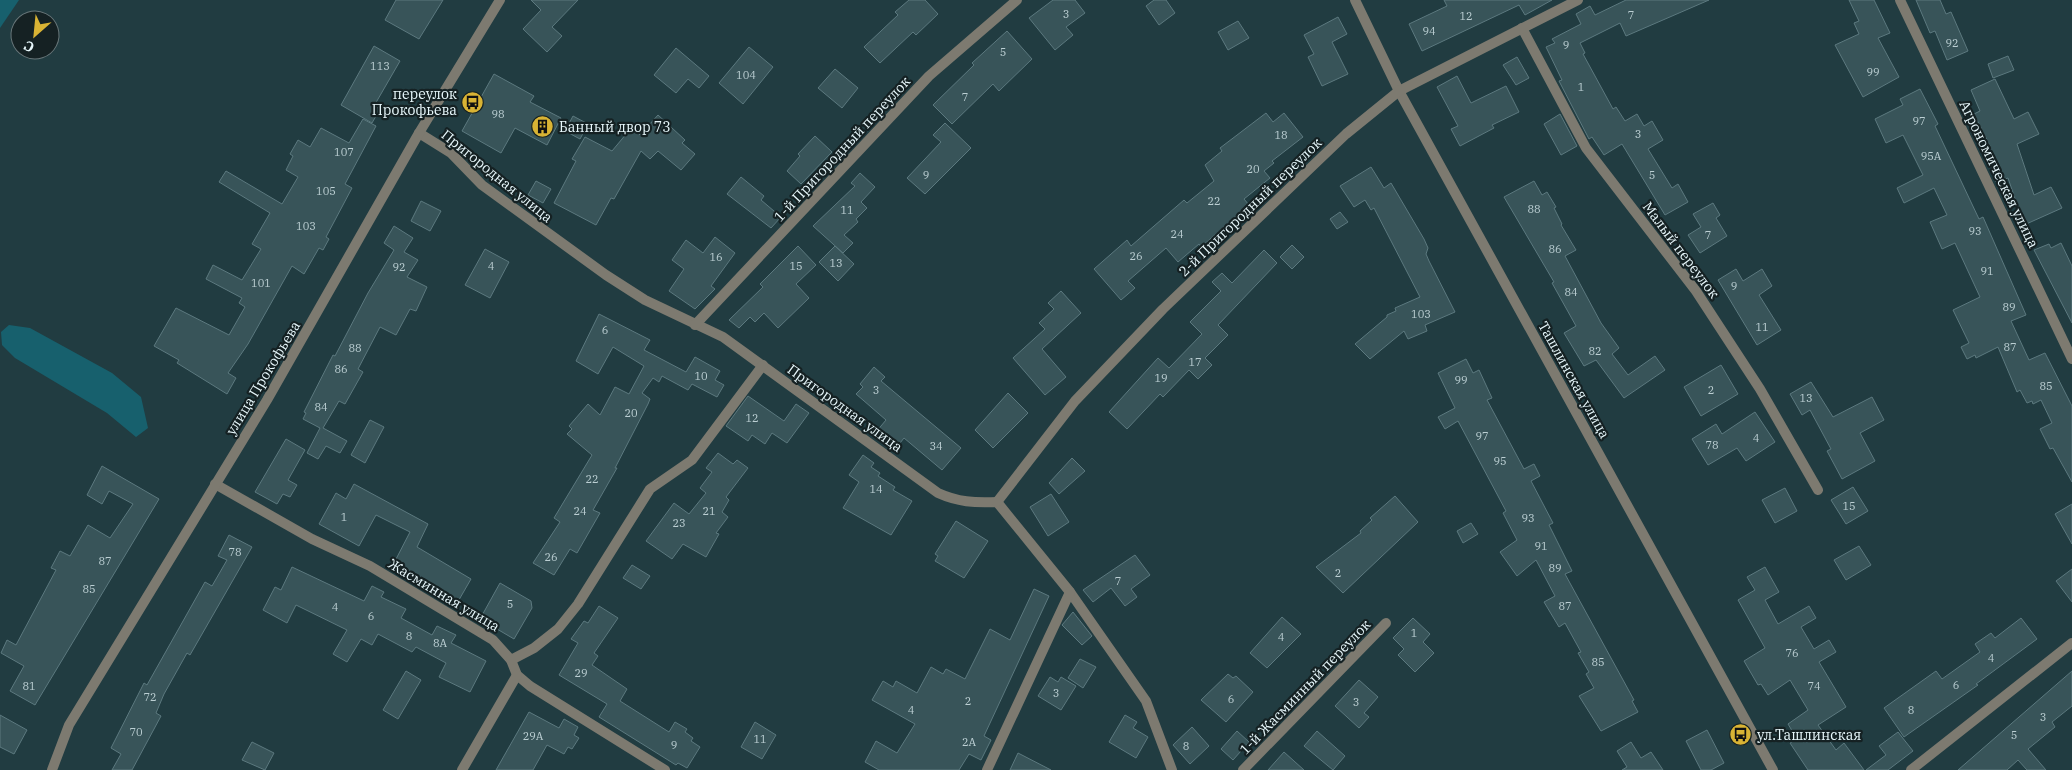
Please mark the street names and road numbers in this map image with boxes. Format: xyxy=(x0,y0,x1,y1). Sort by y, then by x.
street label: 1-й Пригородный переулок xyxy=(770,73,914,225)
street label: Агрономическая улица xyxy=(1955,97,2043,251)
street label: Пригородная улица xyxy=(438,126,557,227)
street label: 2-й Пригородный переулок xyxy=(1175,134,1325,280)
street label: Малый переулок xyxy=(1639,198,1723,302)
street label: улица Прокофьева xyxy=(222,317,304,438)
street label: Ташлинская улица xyxy=(1534,318,1614,442)
street label: Пригородная улица xyxy=(784,360,906,456)
street label: Жасминная улица xyxy=(385,555,503,636)
street label: 1-й Жасминный переулок xyxy=(1236,616,1374,758)

